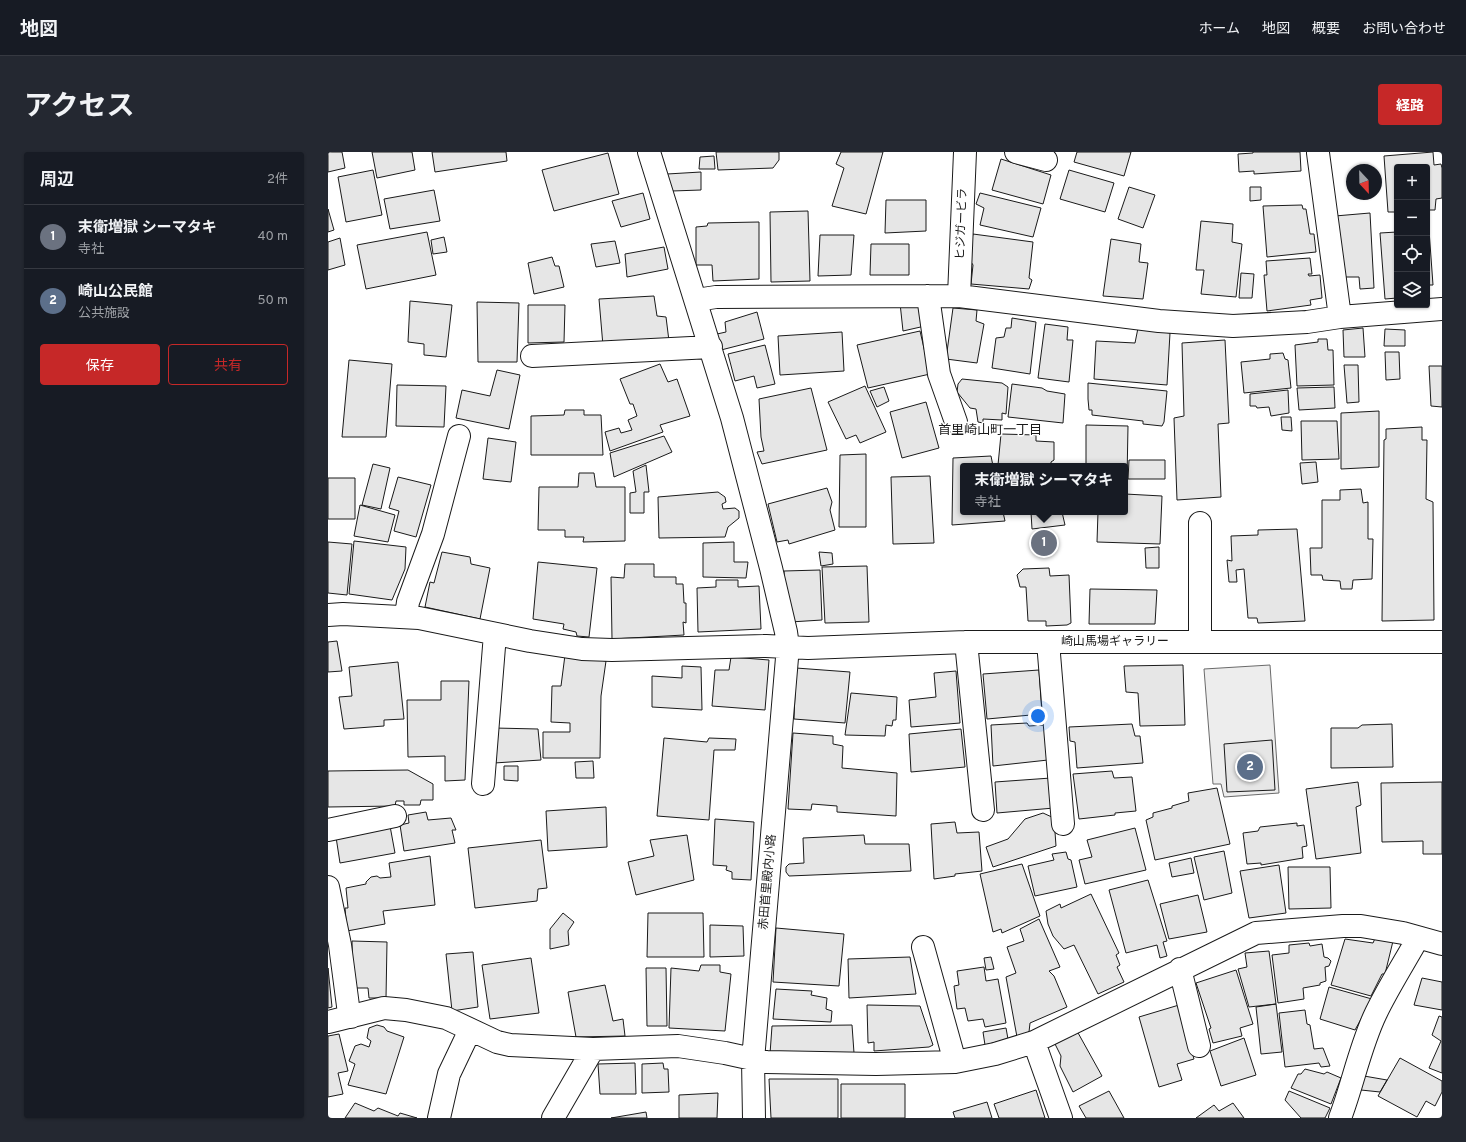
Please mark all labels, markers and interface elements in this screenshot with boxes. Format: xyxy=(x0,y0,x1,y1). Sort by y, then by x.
text: 地図 xyxy=(20,18,58,42)
text: ホーム xyxy=(1198,21,1240,38)
text: 地図 xyxy=(1262,21,1290,38)
text: 概要 xyxy=(1312,21,1340,38)
text: お問い合わせ xyxy=(1362,21,1446,38)
button: 経路 xyxy=(1378,84,1442,125)
text: アクセス xyxy=(24,90,135,126)
north arrow xyxy=(1346,164,1382,200)
map controls xyxy=(1394,164,1430,308)
button: + xyxy=(1394,164,1430,200)
text: 周辺 xyxy=(40,170,74,192)
text: 2件 xyxy=(267,172,288,188)
street label: ヒジガービラ xyxy=(953,188,971,260)
button: − xyxy=(1394,200,1430,236)
text: 末衛増獄 シーマタキ xyxy=(78,219,217,238)
text: 1 xyxy=(50,229,56,245)
text: 40 m xyxy=(258,229,288,245)
button: locate xyxy=(1394,236,1430,272)
text: 寺社 xyxy=(78,242,104,258)
button: layers xyxy=(1394,272,1430,308)
text: 崎山公民館 xyxy=(78,283,153,302)
text: 2 xyxy=(49,293,57,309)
text: 50 m xyxy=(258,293,288,309)
text: 公共施設 xyxy=(78,306,130,322)
button: 保存 xyxy=(40,344,160,385)
button: 共有 xyxy=(168,344,288,385)
district label: 首里崎山町一丁目 xyxy=(938,423,1042,439)
popup xyxy=(960,463,1128,515)
text: 末衛増獄 シーマタキ xyxy=(975,472,1113,491)
text: 寺社 xyxy=(975,495,1001,511)
pin: 1 xyxy=(1031,528,1057,558)
street label: 崎山馬場ギャラリー xyxy=(1061,634,1169,650)
your location xyxy=(1028,706,1048,726)
pin: 2 xyxy=(1237,752,1263,782)
street label: 赤田首里殿内小路 xyxy=(756,833,780,931)

